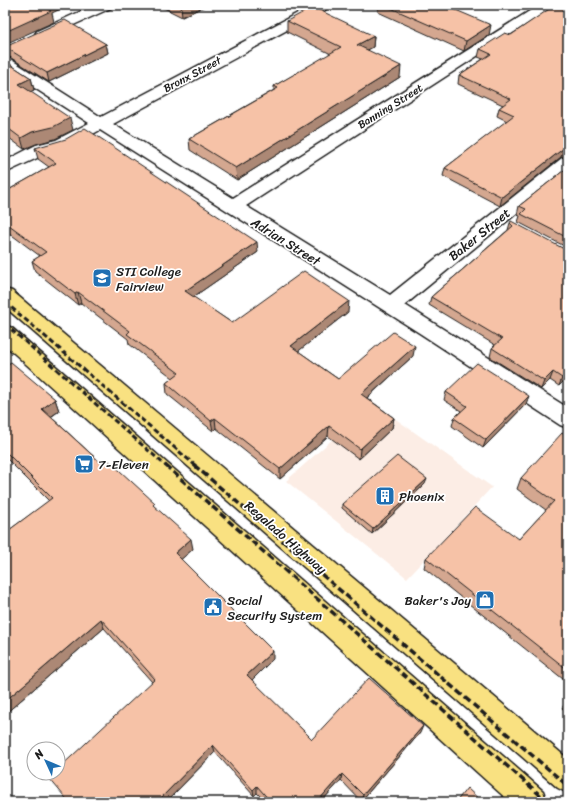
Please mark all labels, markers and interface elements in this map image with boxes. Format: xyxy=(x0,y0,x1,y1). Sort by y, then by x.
street label: Bronx Street xyxy=(160,51,225,98)
street label: Banning Street xyxy=(354,79,427,134)
street label: Baker Street xyxy=(443,202,516,267)
street label: Adrian Street xyxy=(245,210,326,272)
place label: STI College Fairview xyxy=(116,260,181,298)
school or university icon: STI College Fairview xyxy=(91,267,113,289)
supermarket icon: 7-Eleven xyxy=(73,453,95,475)
place label: 7-Eleven xyxy=(98,453,149,476)
building icon: Phoenix xyxy=(374,485,396,507)
place label: Phoenix xyxy=(399,485,445,508)
street label: Regalado Highway xyxy=(239,495,332,580)
place label: Social Security System xyxy=(227,589,322,627)
place label: Baker's Joy xyxy=(404,589,471,612)
shop icon: Baker's Joy xyxy=(474,589,496,611)
public building icon: Social Security System xyxy=(202,596,224,618)
north arrow xyxy=(26,741,66,781)
text: N xyxy=(29,745,49,764)

